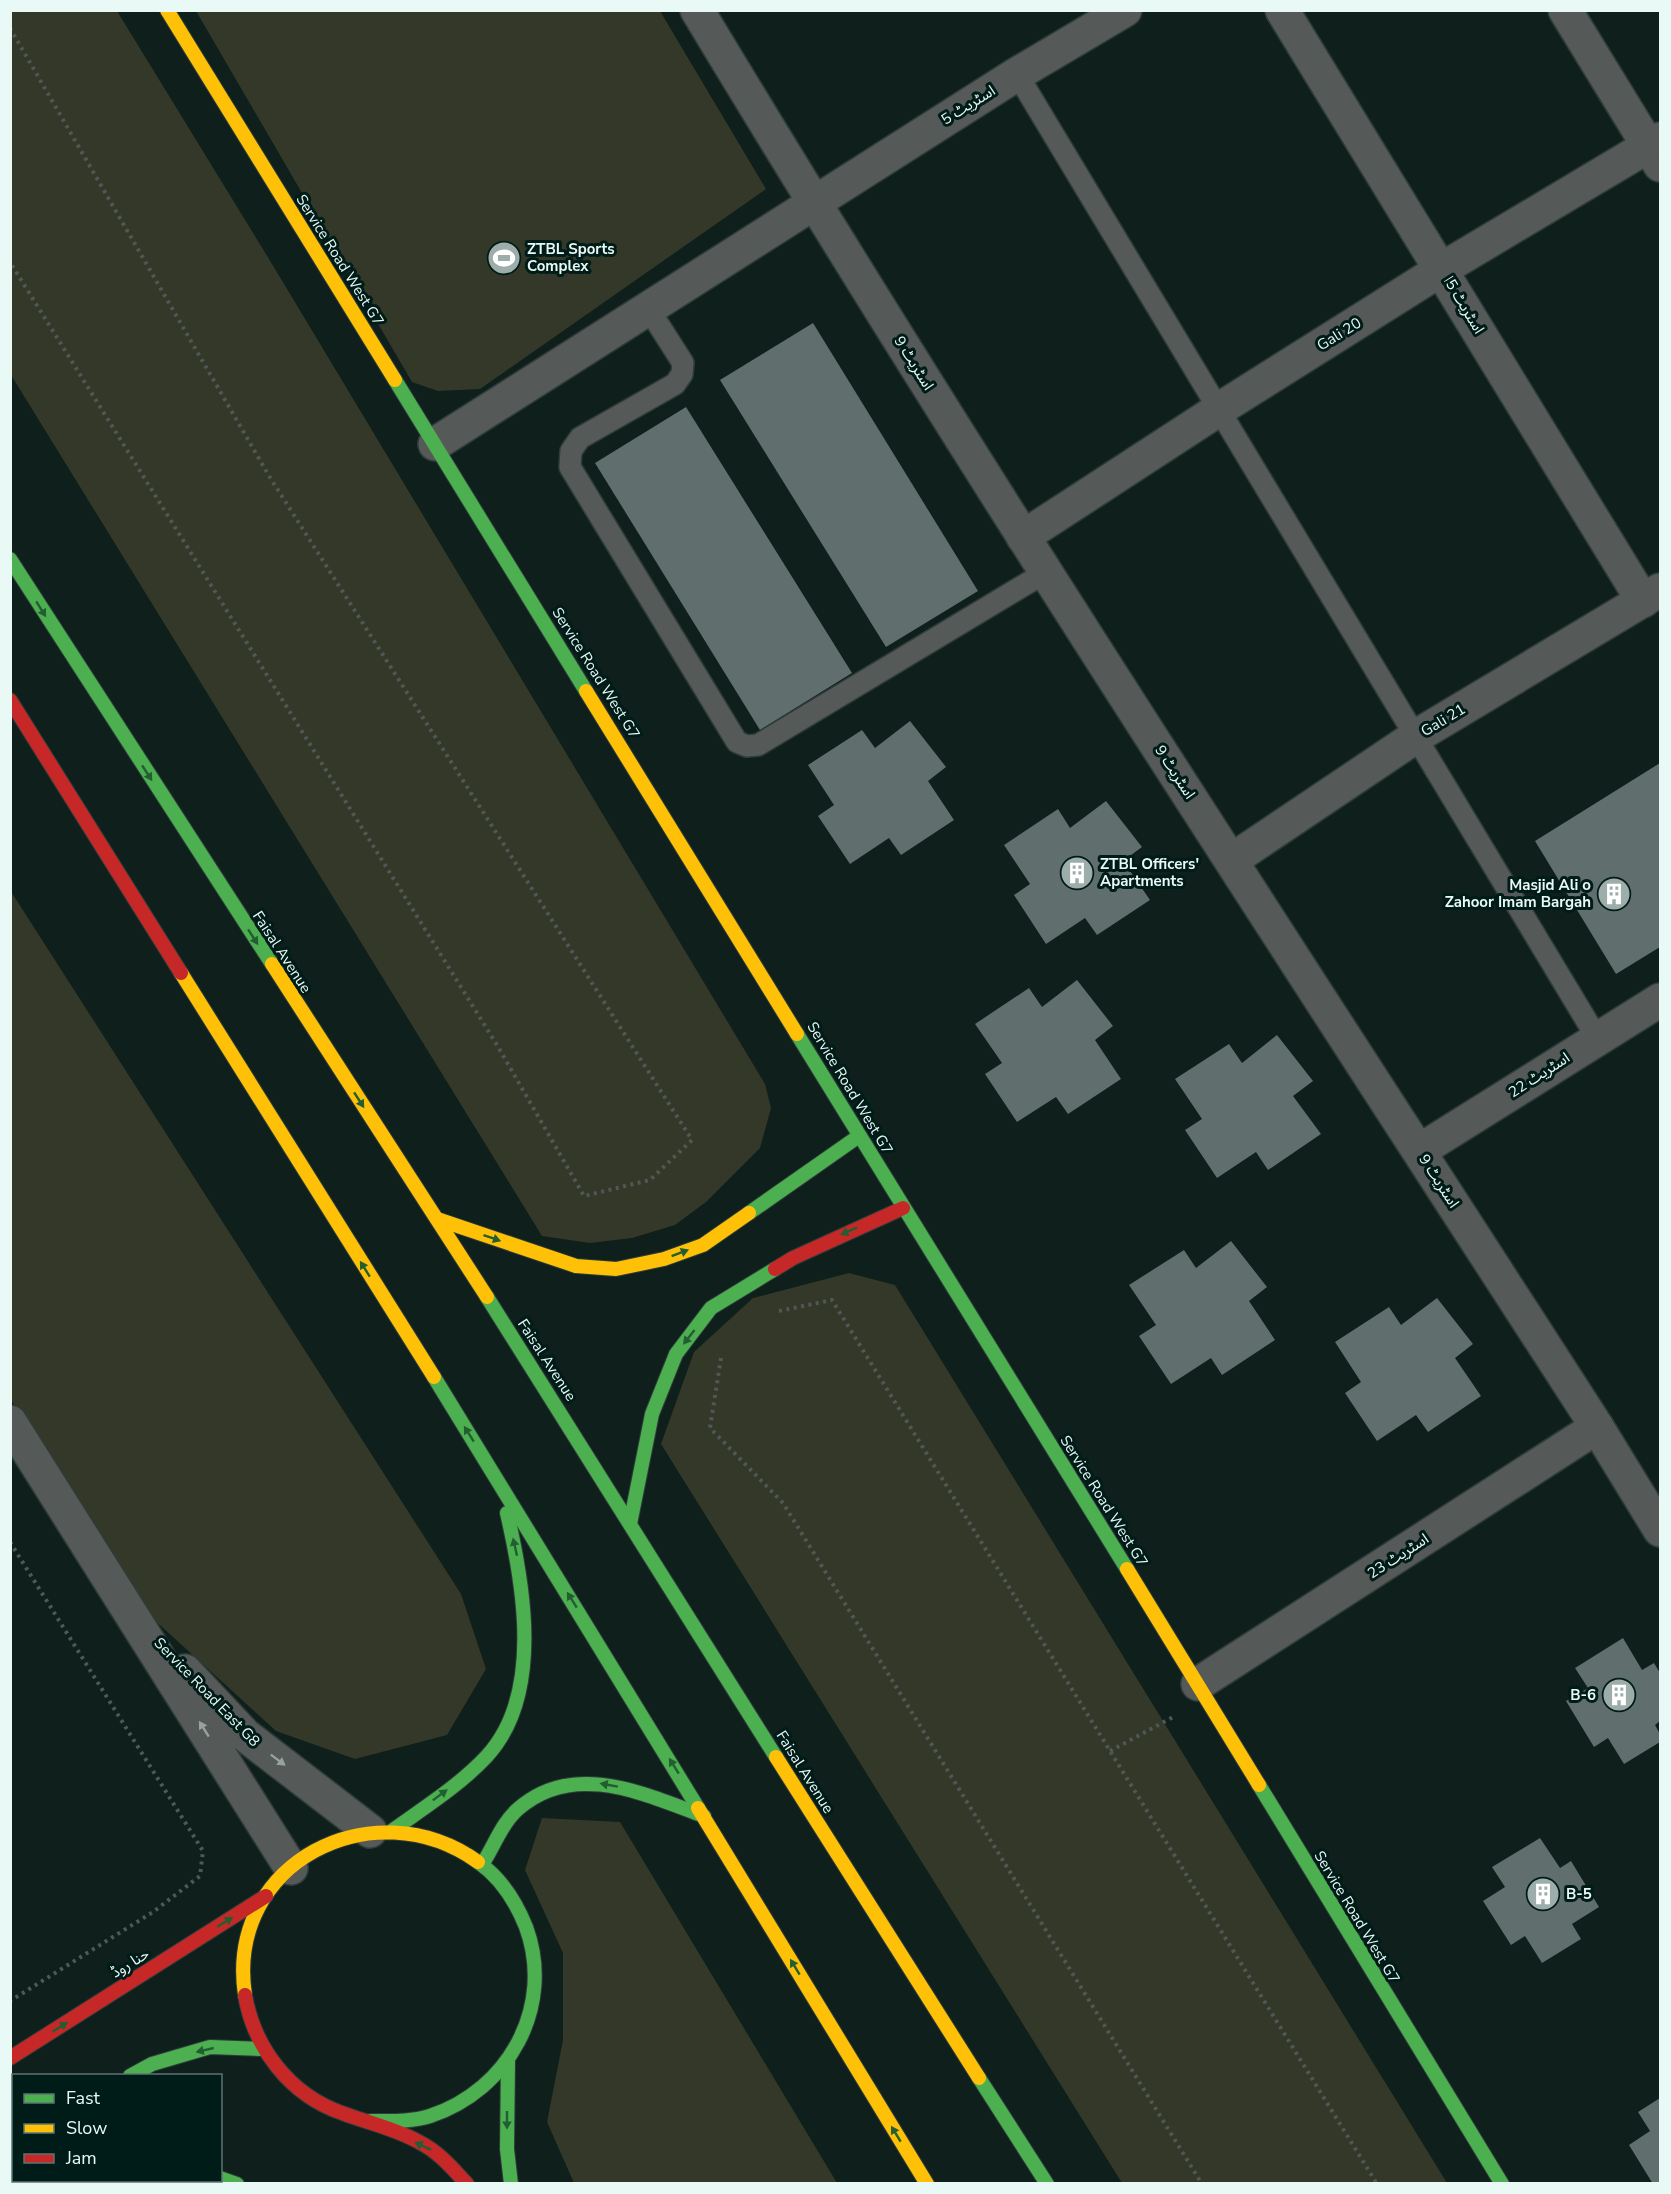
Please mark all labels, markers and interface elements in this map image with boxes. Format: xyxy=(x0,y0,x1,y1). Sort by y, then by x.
street label: اسٹریٹ 5 xyxy=(937,81,999,129)
street label: Service Road West G7 xyxy=(291,191,389,329)
place label: ZTBL Sports Complex xyxy=(527,239,615,276)
sports icon: ZTBL Sports Complex xyxy=(486,240,522,276)
street label: اسٹریٹ 5ا xyxy=(1439,273,1489,337)
street label: Gali 20 xyxy=(1313,313,1365,355)
street label: اسٹریٹ 9 xyxy=(890,332,938,394)
one-way arrow xyxy=(36,601,47,617)
street label: Service Road West G7 xyxy=(547,604,645,742)
street label: Gali 21 xyxy=(1417,699,1469,741)
street label: اسٹریٹ 9 xyxy=(1150,741,1200,803)
one-way arrow xyxy=(141,765,152,782)
place label: ZTBL Officers' Apartments xyxy=(1100,854,1199,891)
building icon: ZTBL Officers' Apartments xyxy=(1059,855,1095,891)
place label: Masjid Ali o Zahoor Imam Bargah xyxy=(1445,875,1591,912)
building icon: Masjid Ali o Zahoor Imam Bargah xyxy=(1596,876,1632,912)
street label: Faisal Avenue xyxy=(248,907,316,997)
one-way arrow xyxy=(247,929,258,945)
street label: Service Road West G7 xyxy=(802,1018,898,1158)
street label: اسٹریٹ 22 xyxy=(1505,1048,1573,1102)
one-way arrow xyxy=(354,1092,365,1108)
street label: اسٹریٹ 9 xyxy=(1414,1150,1464,1212)
one-way arrow xyxy=(840,1227,858,1236)
one-way arrow xyxy=(483,1234,501,1243)
one-way arrow xyxy=(672,1248,690,1258)
one-way arrow xyxy=(360,1261,371,1277)
street label: Faisal Avenue xyxy=(513,1315,581,1405)
one-way arrow xyxy=(682,1329,695,1345)
one-way arrow xyxy=(464,1426,475,1442)
street label: Service Road West G7 xyxy=(1055,1432,1153,1570)
street label: اسٹریٹ 23 xyxy=(1364,1529,1432,1583)
one-way arrow xyxy=(510,1538,520,1556)
one-way arrow xyxy=(566,1592,577,1608)
street label: Service Road East G8 xyxy=(150,1633,264,1751)
building icon: B-6 xyxy=(1601,1677,1637,1713)
place label: B-6 xyxy=(1570,1685,1596,1705)
one-way arrow xyxy=(199,1721,210,1737)
street label: Faisal Avenue xyxy=(772,1727,838,1817)
one-way arrow xyxy=(269,1754,285,1766)
one-way arrow xyxy=(668,1758,679,1774)
one-way arrow xyxy=(599,1781,618,1790)
one-way arrow xyxy=(431,1789,447,1801)
street label: Service Road West G7 xyxy=(1309,1847,1405,1987)
building icon: B-5 xyxy=(1525,1876,1561,1912)
place label: B-5 xyxy=(1566,1884,1592,1904)
one-way arrow xyxy=(217,1917,233,1928)
street label: حنا روڈ xyxy=(107,1943,153,1982)
one-way arrow xyxy=(790,1959,801,1975)
one-way arrow xyxy=(52,2021,68,2032)
one-way arrow xyxy=(195,2045,214,2055)
legend xyxy=(12,2074,222,2182)
text: Fast xyxy=(66,2086,101,2110)
one-way arrow xyxy=(502,2110,512,2129)
text: Slow xyxy=(66,2116,107,2140)
one-way arrow xyxy=(891,2126,902,2142)
one-way arrow xyxy=(415,2141,432,2150)
text: Jam xyxy=(65,2146,97,2170)

